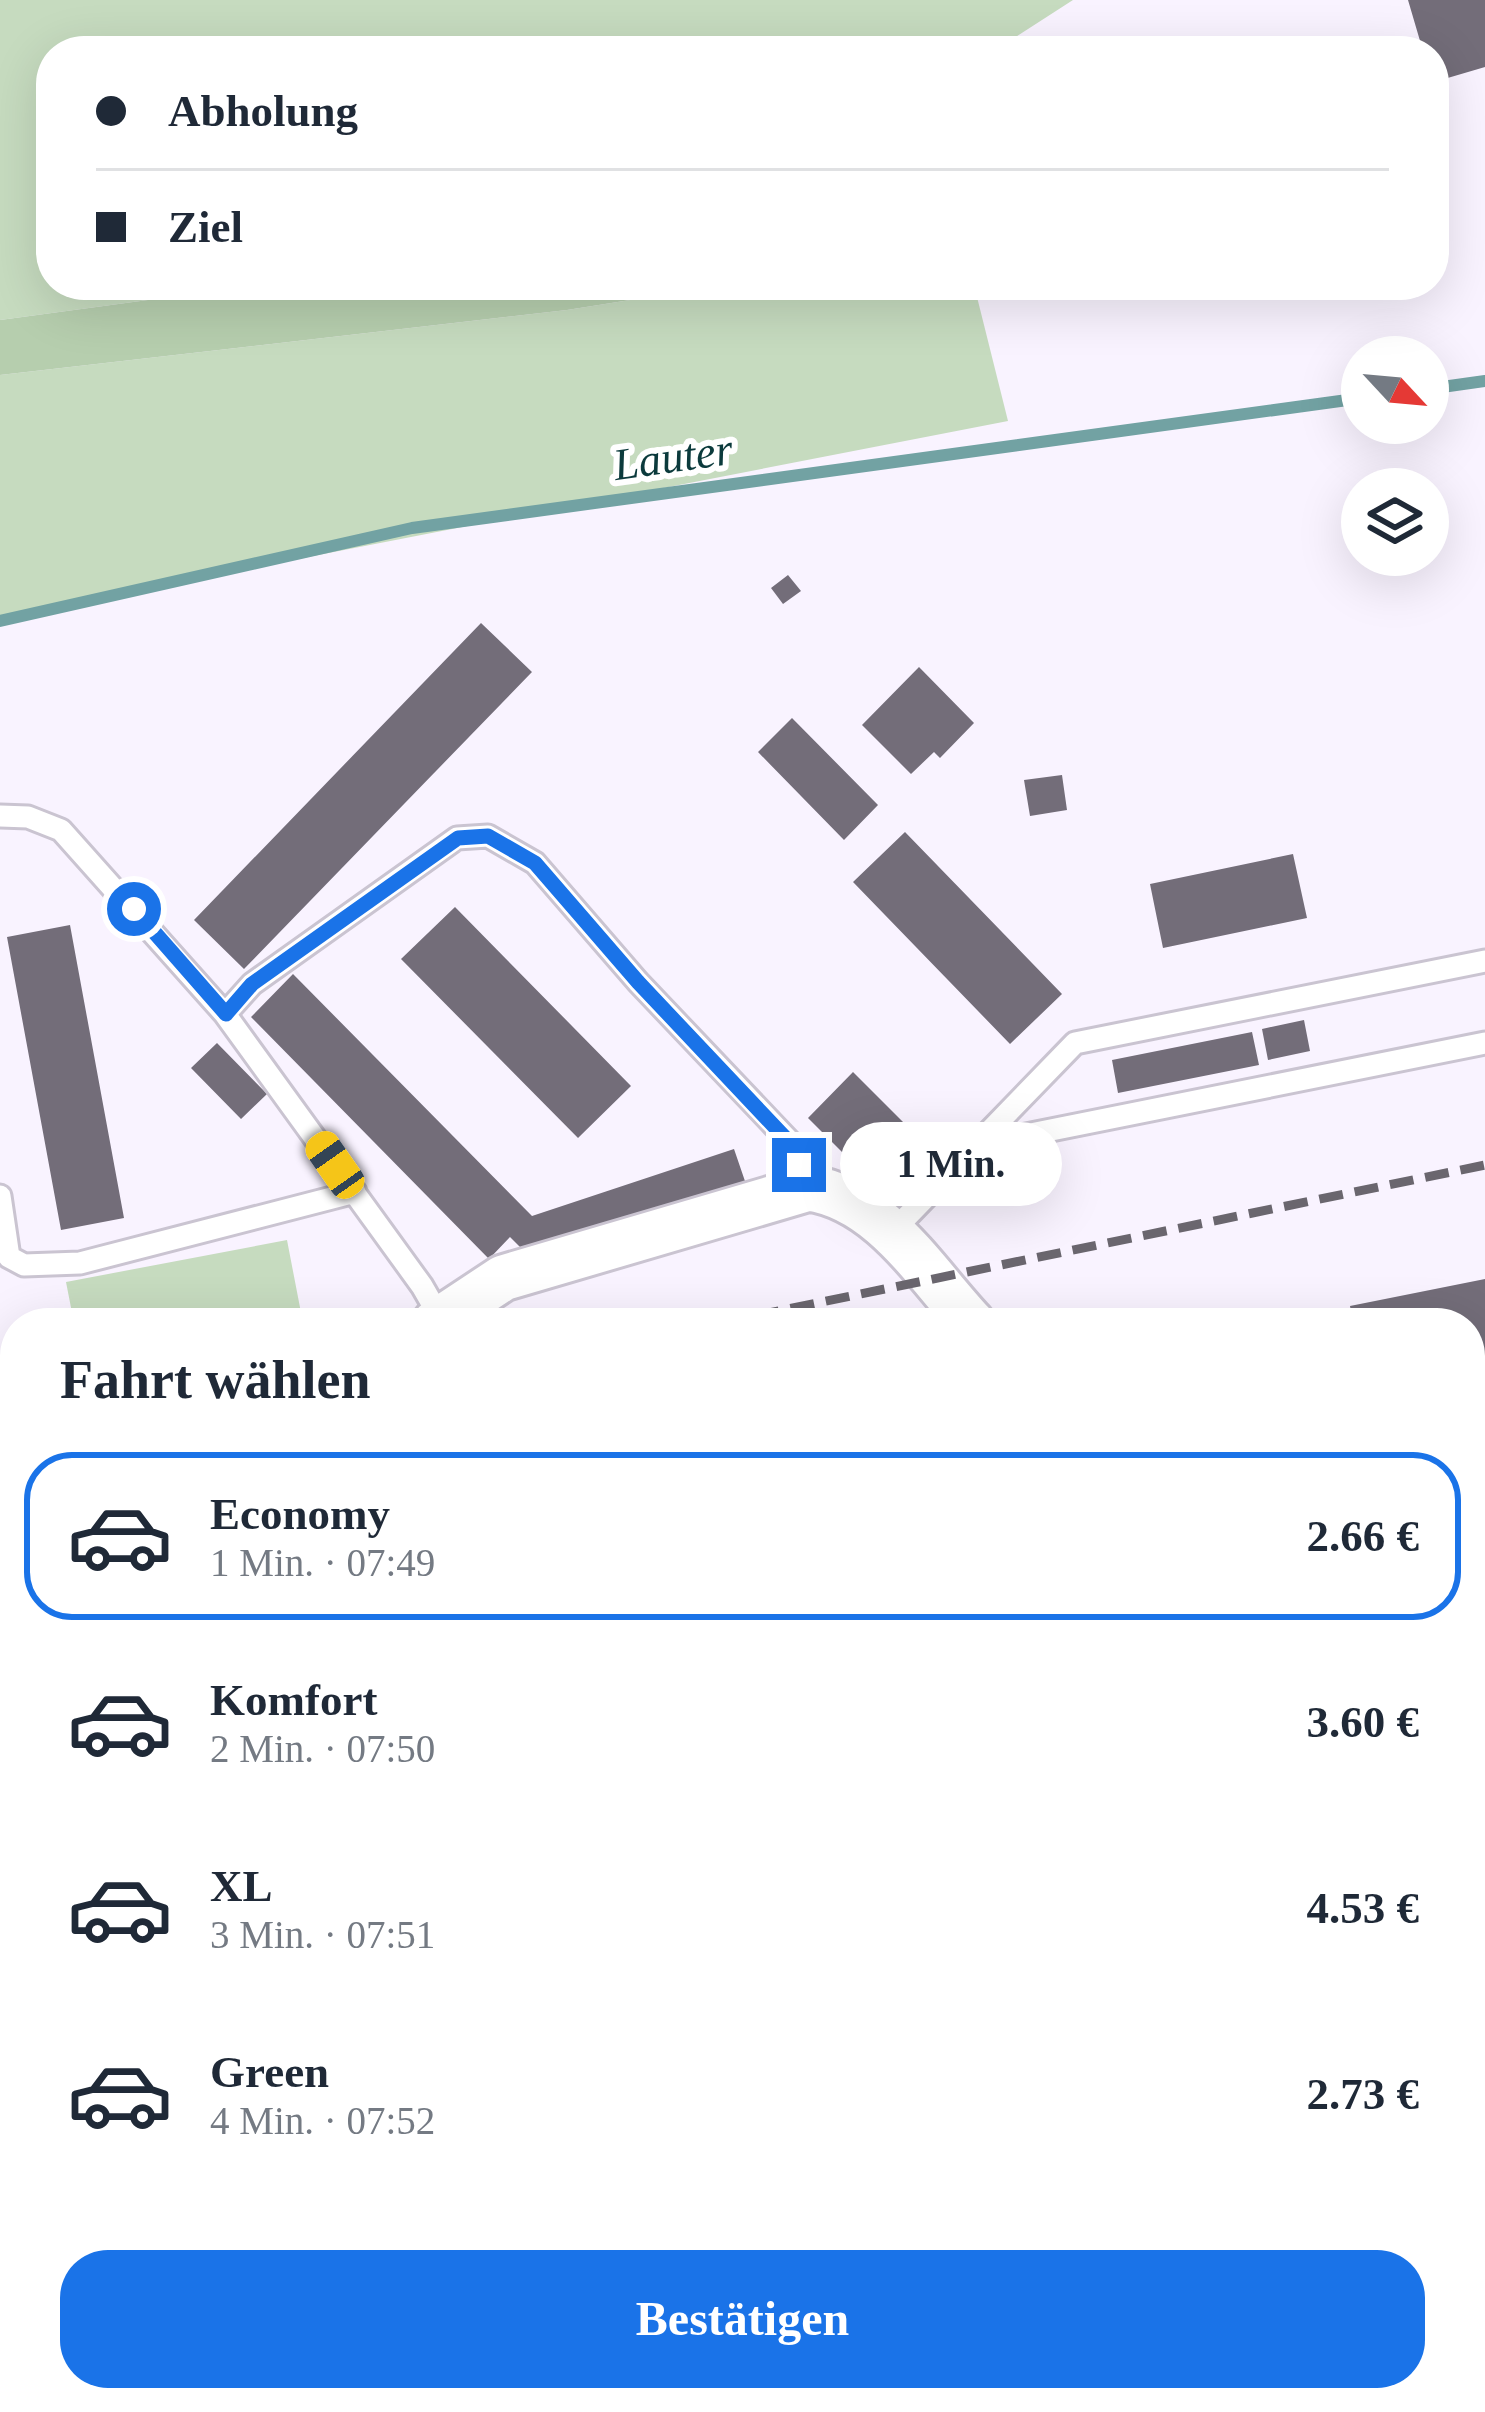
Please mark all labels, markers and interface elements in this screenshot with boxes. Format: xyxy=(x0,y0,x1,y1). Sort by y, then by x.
text: Abholung xyxy=(168,86,358,136)
text: Ziel xyxy=(168,202,243,252)
north arrow xyxy=(1341,336,1449,444)
map controls xyxy=(1341,336,1449,576)
water label: Lauter xyxy=(609,424,737,490)
button: layers xyxy=(1341,468,1449,576)
route start xyxy=(107,882,161,936)
callout: 1 Min. xyxy=(841,1123,1063,1207)
car xyxy=(300,1125,370,1205)
route end xyxy=(772,1138,826,1192)
text: 1 Min. xyxy=(897,1142,1005,1185)
text: Fahrt wählen xyxy=(60,1350,371,1410)
icon: car xyxy=(66,1482,174,1590)
text: Economy xyxy=(210,1489,390,1539)
text: 2.66 € xyxy=(1307,1511,1419,1561)
text: 1 Min. · 07:49 xyxy=(210,1541,435,1584)
icon: car xyxy=(66,1668,174,1776)
text: Komfort xyxy=(210,1675,377,1725)
text: 3.60 € xyxy=(1307,1697,1419,1747)
text: 2 Min. · 07:50 xyxy=(210,1727,435,1770)
icon: car xyxy=(66,1854,174,1962)
text: XL xyxy=(210,1861,273,1911)
text: 4.53 € xyxy=(1307,1883,1419,1933)
text: 3 Min. · 07:51 xyxy=(210,1913,435,1956)
icon: car xyxy=(66,2040,174,2148)
text: Green xyxy=(210,2047,329,2097)
text: 2.73 € xyxy=(1307,2069,1419,2119)
text: 4 Min. · 07:52 xyxy=(210,2099,435,2142)
button: Bestätigen xyxy=(60,2250,1425,2388)

